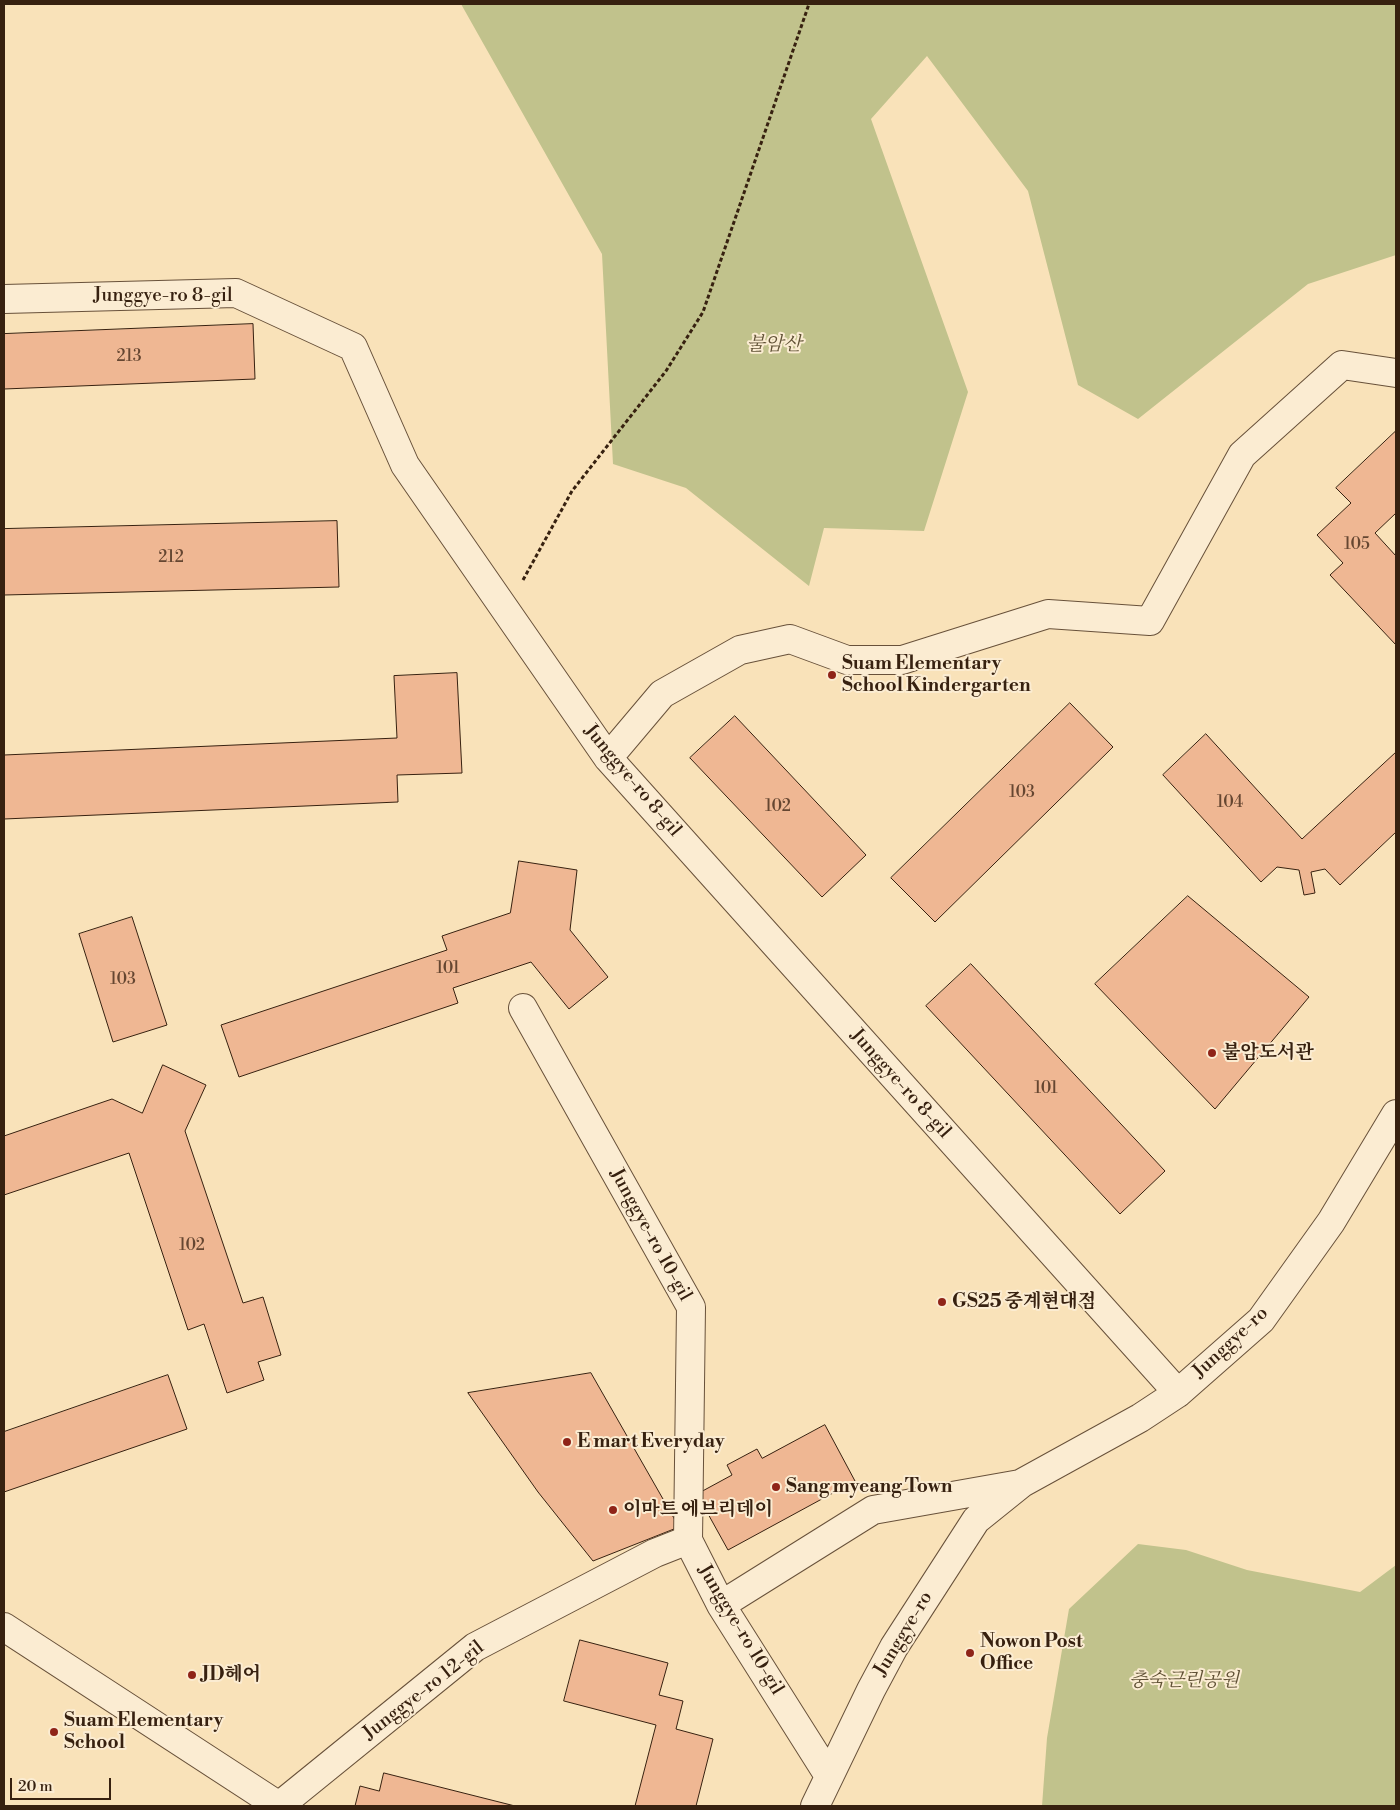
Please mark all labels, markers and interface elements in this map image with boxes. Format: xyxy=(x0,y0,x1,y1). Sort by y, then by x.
street label: Junggye-ro 8-gil xyxy=(93,285,233,307)
park label: 불암산 xyxy=(746,334,802,356)
house number: 213 xyxy=(116,347,142,367)
house number: 105 xyxy=(1344,535,1370,555)
house number: 212 xyxy=(158,548,184,568)
place label: Suam Elementary School Kindergarten xyxy=(842,653,1031,697)
marker: Suam Elementary School Kindergarten xyxy=(826,669,838,681)
street label: Junggye-ro 8-gil xyxy=(578,720,686,842)
house number: 103 xyxy=(1009,783,1035,803)
house number: 104 xyxy=(1217,793,1243,813)
house number: 102 xyxy=(765,797,791,817)
house number: 101 xyxy=(436,959,460,979)
house number: 103 xyxy=(110,970,136,990)
street label: Junggye-ro 8-gil xyxy=(845,1025,955,1143)
place label: 불암도서관 xyxy=(1222,1042,1314,1064)
marker: 불암도서관 xyxy=(1206,1047,1218,1059)
house number: 101 xyxy=(1034,1079,1058,1099)
street label: Junggye-ro 10-gil xyxy=(604,1165,696,1305)
house number: 102 xyxy=(179,1236,205,1256)
place label: GS25 중계현대점 xyxy=(952,1291,1096,1313)
marker: GS25 중계현대점 xyxy=(936,1296,948,1308)
street label: Junggye-ro xyxy=(1189,1302,1273,1384)
place label: E mart Everyday xyxy=(577,1431,724,1453)
marker: E mart Everyday xyxy=(561,1436,573,1448)
place label: Sang myeang Town xyxy=(786,1476,952,1498)
marker: Sang myeang Town xyxy=(770,1481,782,1493)
place label: 이마트 에브리데이 xyxy=(623,1499,773,1521)
marker: 이마트 에브리데이 xyxy=(607,1504,619,1516)
street label: Junggye-ro 10-gil xyxy=(692,1561,788,1699)
street label: Junggye-ro xyxy=(870,1588,938,1680)
place label: Nowon Post Office xyxy=(980,1631,1083,1675)
street label: Junggye-ro 12-gil xyxy=(359,1637,489,1745)
marker: Nowon Post Office xyxy=(964,1647,976,1659)
place label: JD헤어 xyxy=(202,1664,261,1686)
marker: JD헤어 xyxy=(186,1669,198,1681)
park label: 충숙근린공원 xyxy=(1129,1670,1239,1692)
place label: Suam Elementary School xyxy=(64,1710,223,1754)
marker: Suam Elementary School xyxy=(48,1726,60,1738)
scale bar xyxy=(12,1768,114,1800)
text: 20 m xyxy=(18,1777,53,1796)

